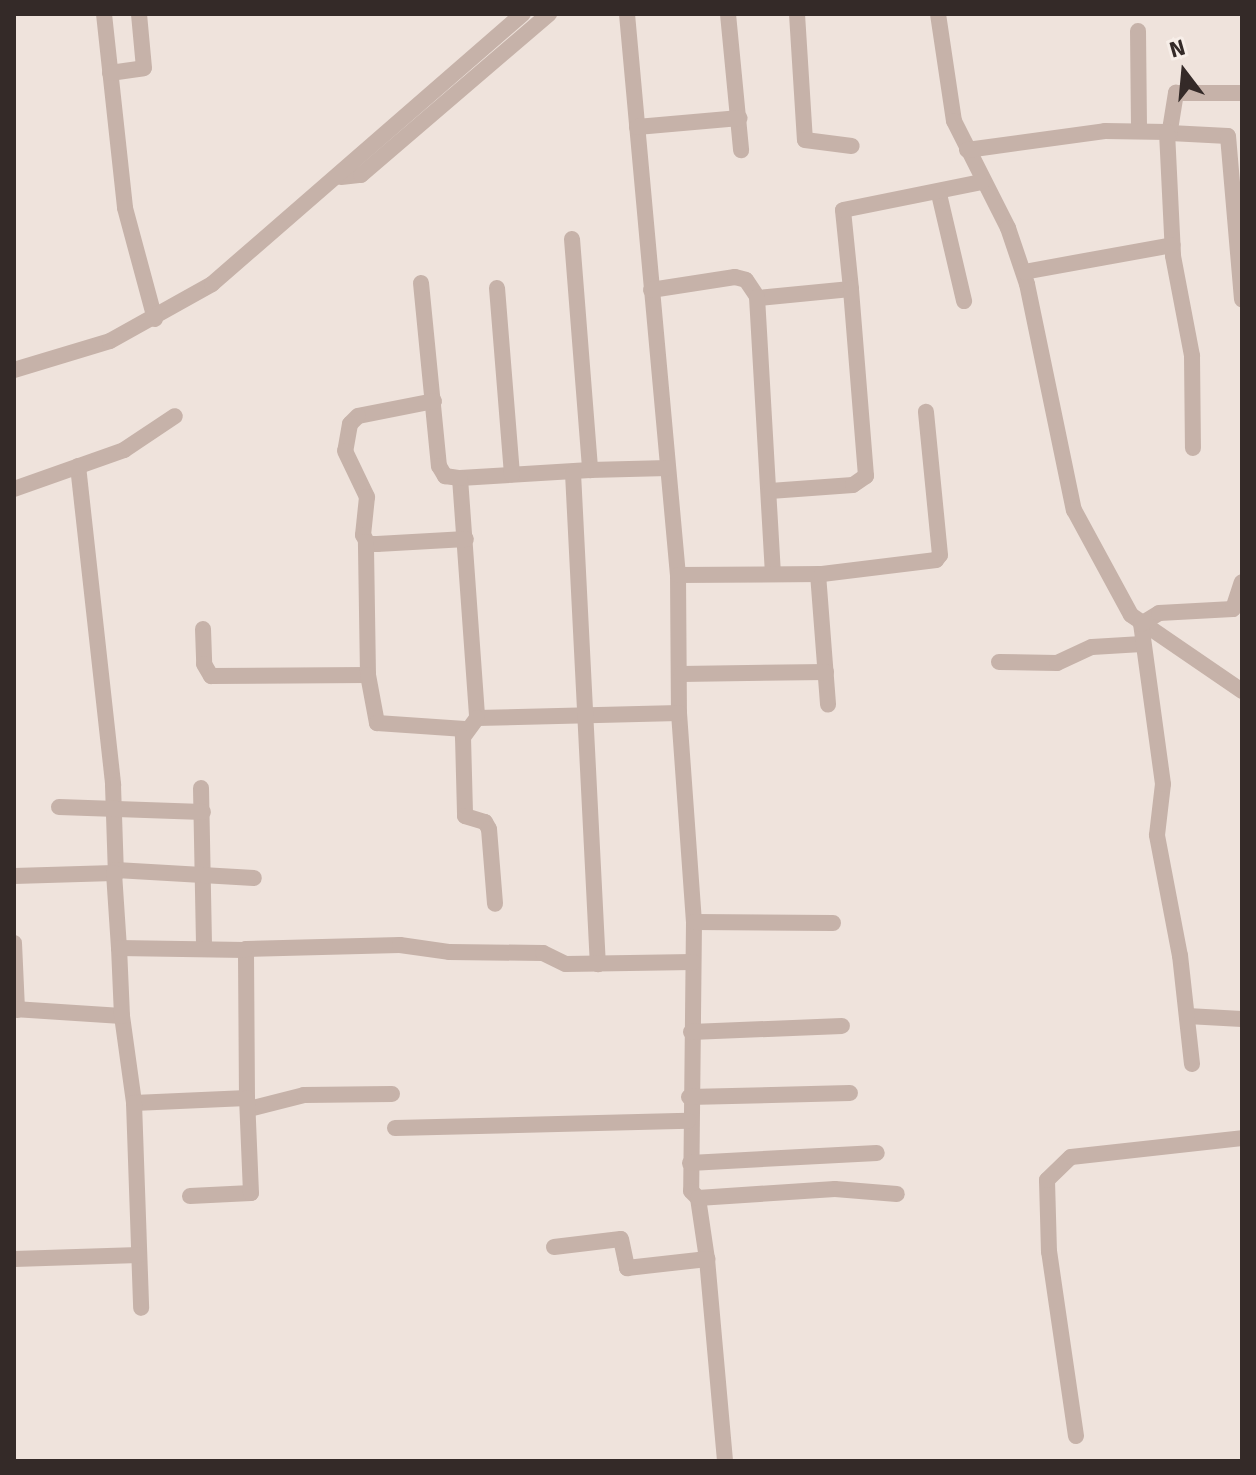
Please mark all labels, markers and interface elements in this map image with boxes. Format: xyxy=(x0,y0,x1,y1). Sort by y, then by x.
north arrow xyxy=(1144,32,1224,112)
text: N xyxy=(1166,33,1188,64)

